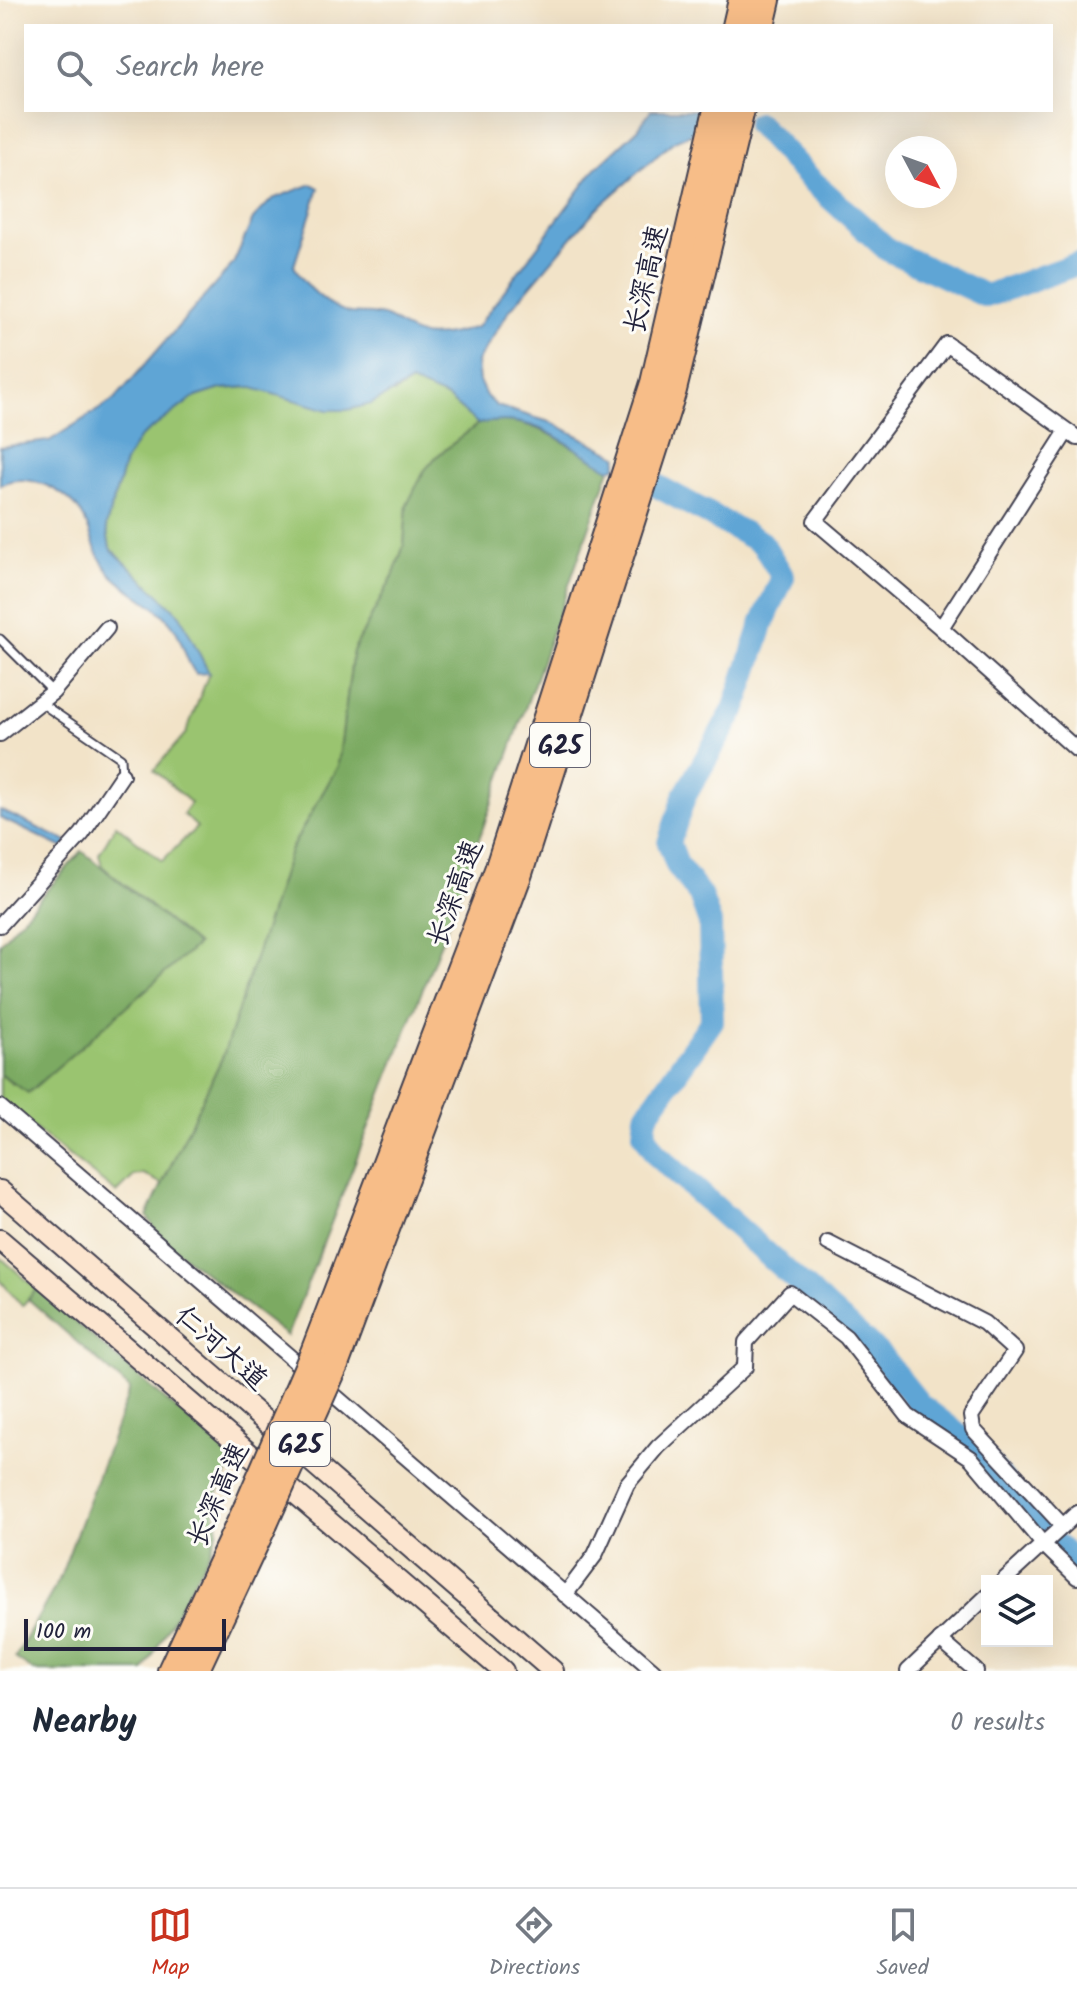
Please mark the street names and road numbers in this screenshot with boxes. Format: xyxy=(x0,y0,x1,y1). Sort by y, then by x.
street label: 长深高速 xyxy=(613,220,682,339)
road number: G25 xyxy=(530,723,590,767)
street label: 长深高速 xyxy=(416,834,497,954)
street label: 仁河大道 xyxy=(163,1295,277,1403)
road number: G25 xyxy=(270,1422,330,1466)
street label: 长深高速 xyxy=(176,1435,263,1555)

